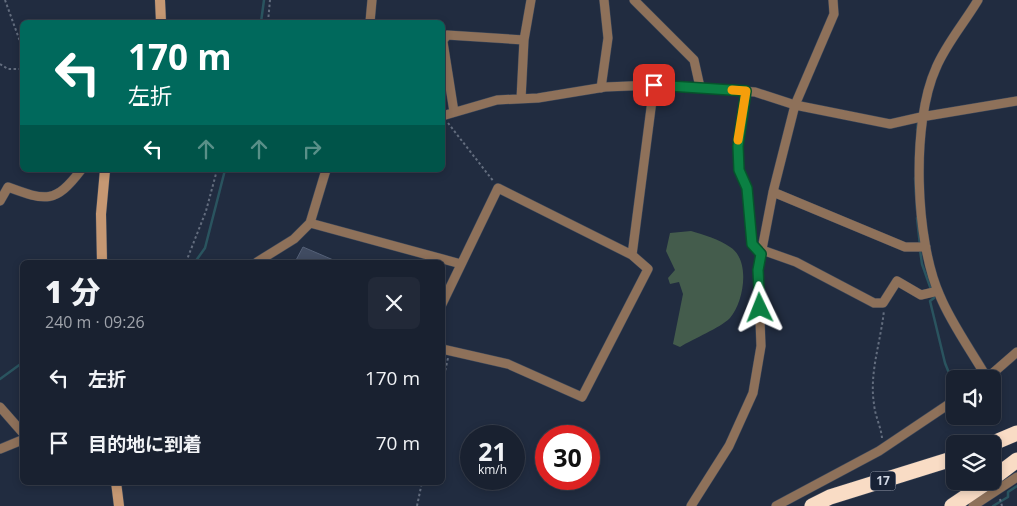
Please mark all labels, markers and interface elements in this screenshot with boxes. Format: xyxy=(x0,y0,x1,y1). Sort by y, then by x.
text: 170 m xyxy=(128,33,232,80)
icon: left xyxy=(45,40,110,105)
pin xyxy=(633,64,675,106)
icon: arrive xyxy=(640,71,668,99)
text: 左折 xyxy=(128,80,172,110)
icon: left xyxy=(139,135,167,163)
icon: ahead xyxy=(192,135,220,163)
icon: ahead xyxy=(245,135,273,163)
icon: right xyxy=(298,135,326,163)
text: 1 分 xyxy=(45,271,100,312)
button: close xyxy=(368,277,420,329)
position arrow xyxy=(733,281,785,333)
text: 240 m · 09:26 xyxy=(45,311,145,333)
icon: left xyxy=(45,364,73,392)
text: 170 m xyxy=(365,365,420,391)
text: 左折 xyxy=(88,366,126,392)
map controls xyxy=(946,370,1001,490)
button: sound xyxy=(946,370,1001,425)
speed limit sign: 30 xyxy=(535,425,600,490)
icon: arrive xyxy=(45,429,73,457)
text: 70 m xyxy=(376,430,420,456)
text: 目的地に到着 xyxy=(88,431,202,457)
text: 21 xyxy=(478,434,507,468)
button: layers xyxy=(946,435,1001,490)
text: km/h xyxy=(478,461,507,478)
road number: 17 xyxy=(870,472,896,491)

